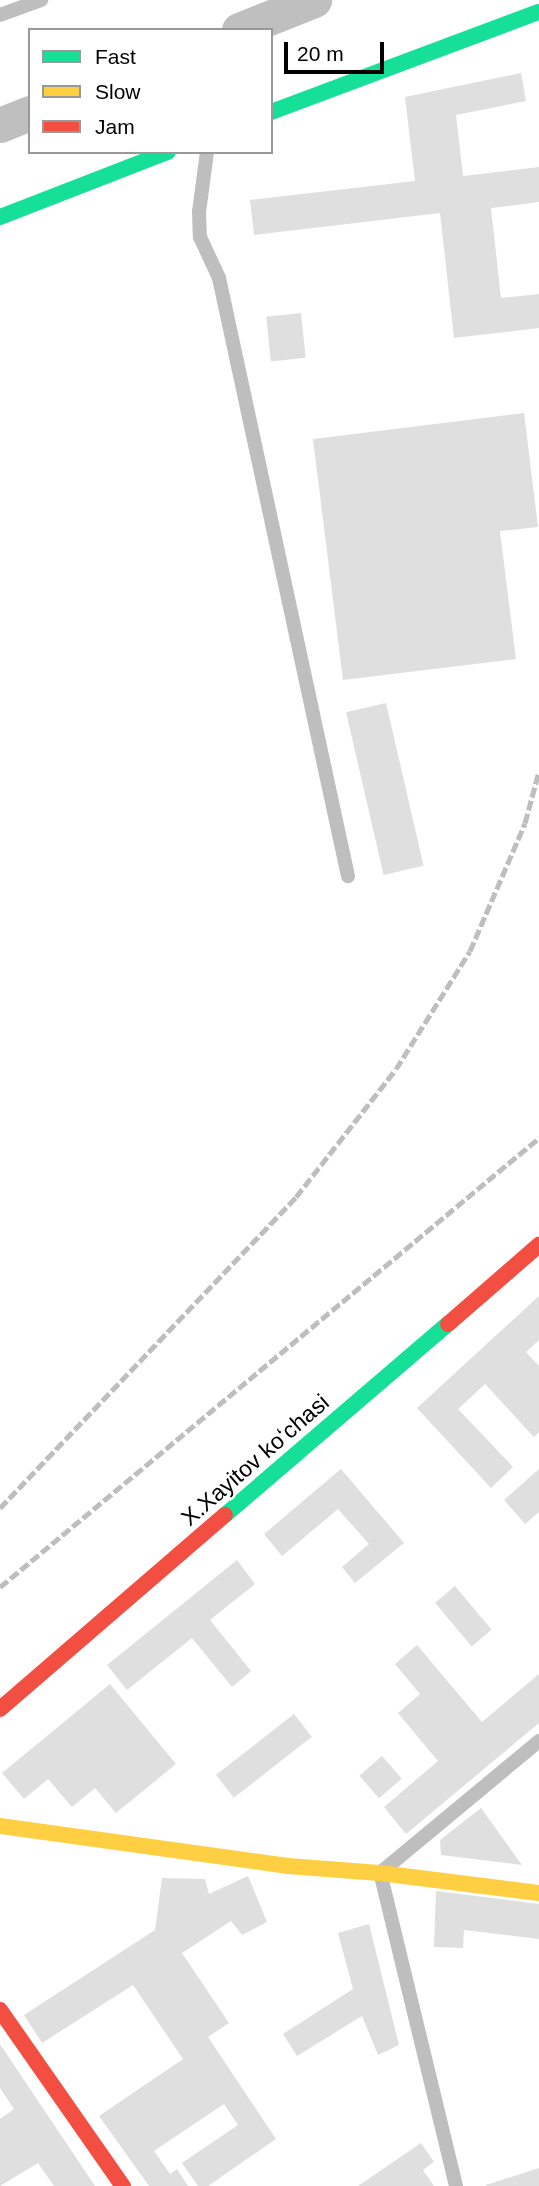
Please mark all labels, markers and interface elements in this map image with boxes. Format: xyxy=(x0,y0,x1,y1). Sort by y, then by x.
legend xyxy=(28,28,273,154)
scale bar xyxy=(287,28,387,72)
text: 20 m xyxy=(297,42,344,65)
text: Fast xyxy=(95,45,136,68)
text: Slow xyxy=(95,80,141,103)
text: Jam xyxy=(95,115,135,138)
street label: X.Xayitov koʻchasi xyxy=(176,1388,334,1532)

